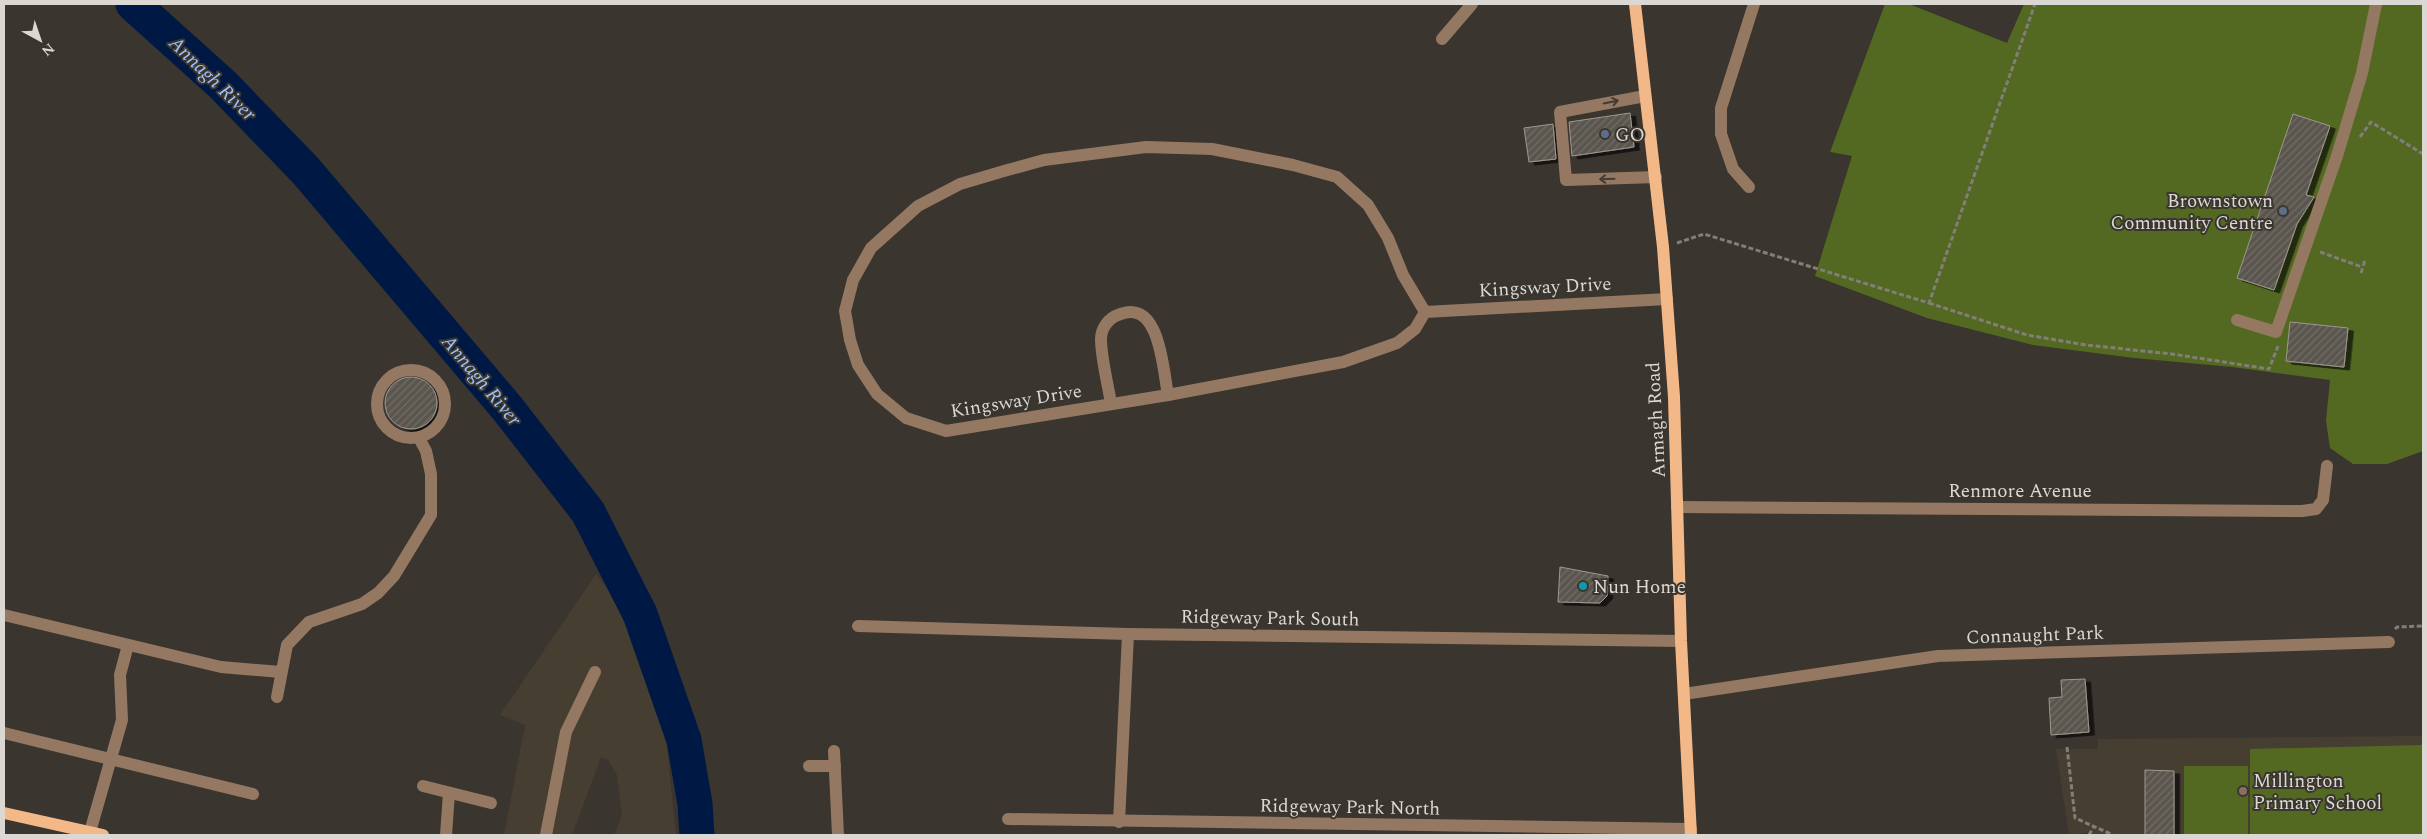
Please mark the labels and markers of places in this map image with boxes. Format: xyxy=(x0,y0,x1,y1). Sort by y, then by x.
place label: GO xyxy=(1615,121,1645,150)
marker: GO xyxy=(1599,128,1611,140)
place label: Brownstown Community Centre xyxy=(2110,187,2273,238)
marker: Brownstown Community Centre xyxy=(2277,205,2289,217)
place label: Nun Home xyxy=(1593,573,1686,602)
marker: Nun Home xyxy=(1577,580,1589,592)
place label: Millington Primary School xyxy=(2253,767,2382,818)
marker: Millington Primary School xyxy=(2237,785,2249,797)

